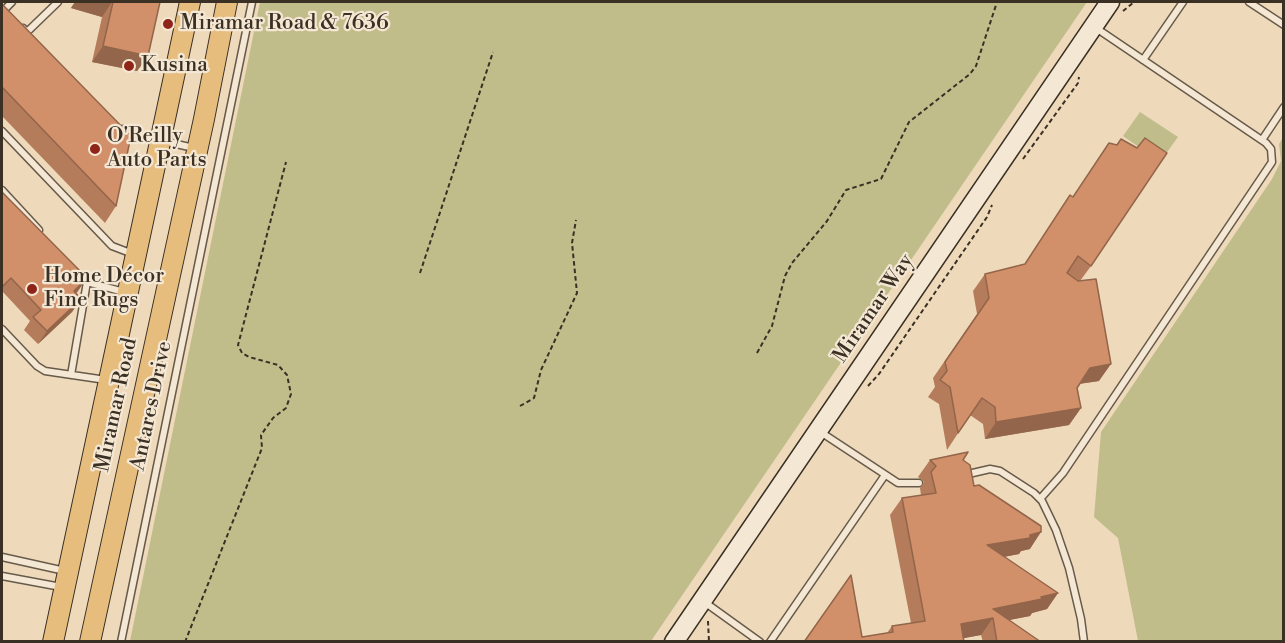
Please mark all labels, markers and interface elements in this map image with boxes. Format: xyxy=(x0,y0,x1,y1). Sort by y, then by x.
place label: Miramar Road & 7636 xyxy=(180,11,389,37)
marker: Miramar Road & 7636 xyxy=(161,17,175,31)
place label: Kusina xyxy=(141,53,208,79)
marker: Kusina xyxy=(122,59,136,73)
place label: O'Reilly Auto Parts xyxy=(107,124,207,174)
marker: O'Reilly Auto Parts xyxy=(88,142,102,156)
street label: Miramar Way xyxy=(828,250,920,368)
place label: Home Décor Fine Rugs xyxy=(44,264,164,314)
marker: Home Décor Fine Rugs xyxy=(25,282,39,296)
street label: Miramar Road xyxy=(91,336,143,474)
street label: Antares Drive xyxy=(126,339,178,473)

